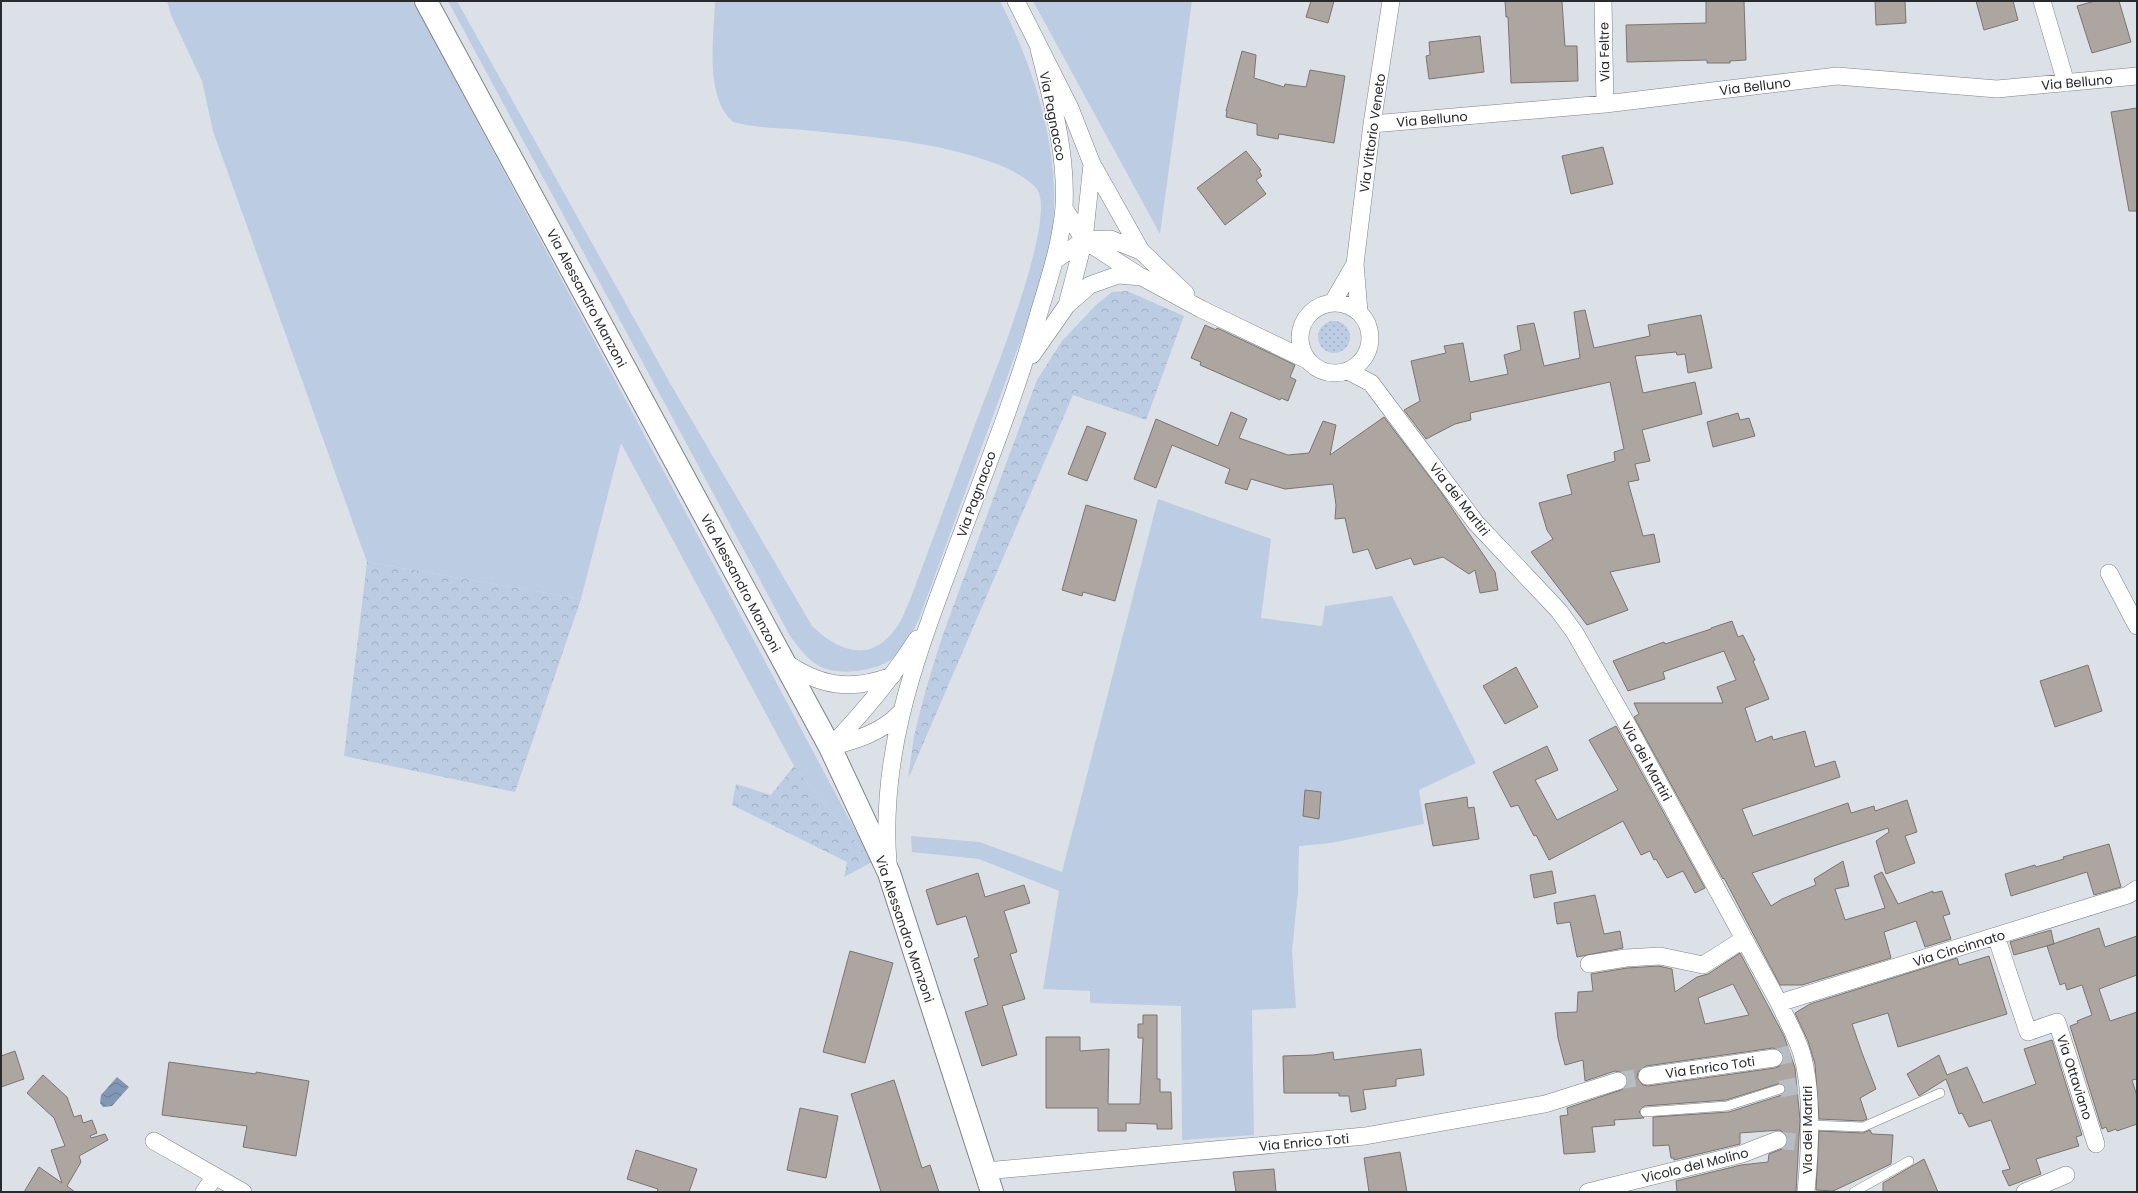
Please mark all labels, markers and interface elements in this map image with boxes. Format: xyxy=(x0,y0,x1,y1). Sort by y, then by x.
street label: Via Feltre xyxy=(1594,22,1615,82)
street label: Via Pagnacco xyxy=(1035,70,1070,162)
street label: Via Belluno xyxy=(2041,70,2114,95)
street label: Via Vittorio Veneto xyxy=(1355,72,1390,194)
street label: Via Belluno xyxy=(1718,73,1792,100)
street label: Via Belluno xyxy=(1396,107,1469,132)
street label: Via Alessandro Manzoni xyxy=(542,226,631,371)
street label: Via Pagnacco xyxy=(952,448,1001,540)
street label: Via dei Martiri xyxy=(1425,459,1494,540)
street label: Via Alessandro Manzoni xyxy=(696,511,785,656)
street label: Via dei Martiri xyxy=(1617,718,1676,805)
street label: Via Alessandro Manzoni xyxy=(870,853,939,1005)
street label: Via Cincinnato xyxy=(1911,925,2008,972)
street label: Via Ottaviano xyxy=(2052,1032,2097,1122)
street label: Via Enrico Toti xyxy=(1664,1052,1756,1083)
street label: Via dei Martiri xyxy=(1798,1086,1817,1174)
street label: Via Enrico Toti xyxy=(1258,1129,1350,1156)
street label: Vicolo del Molino xyxy=(1640,1143,1750,1188)

